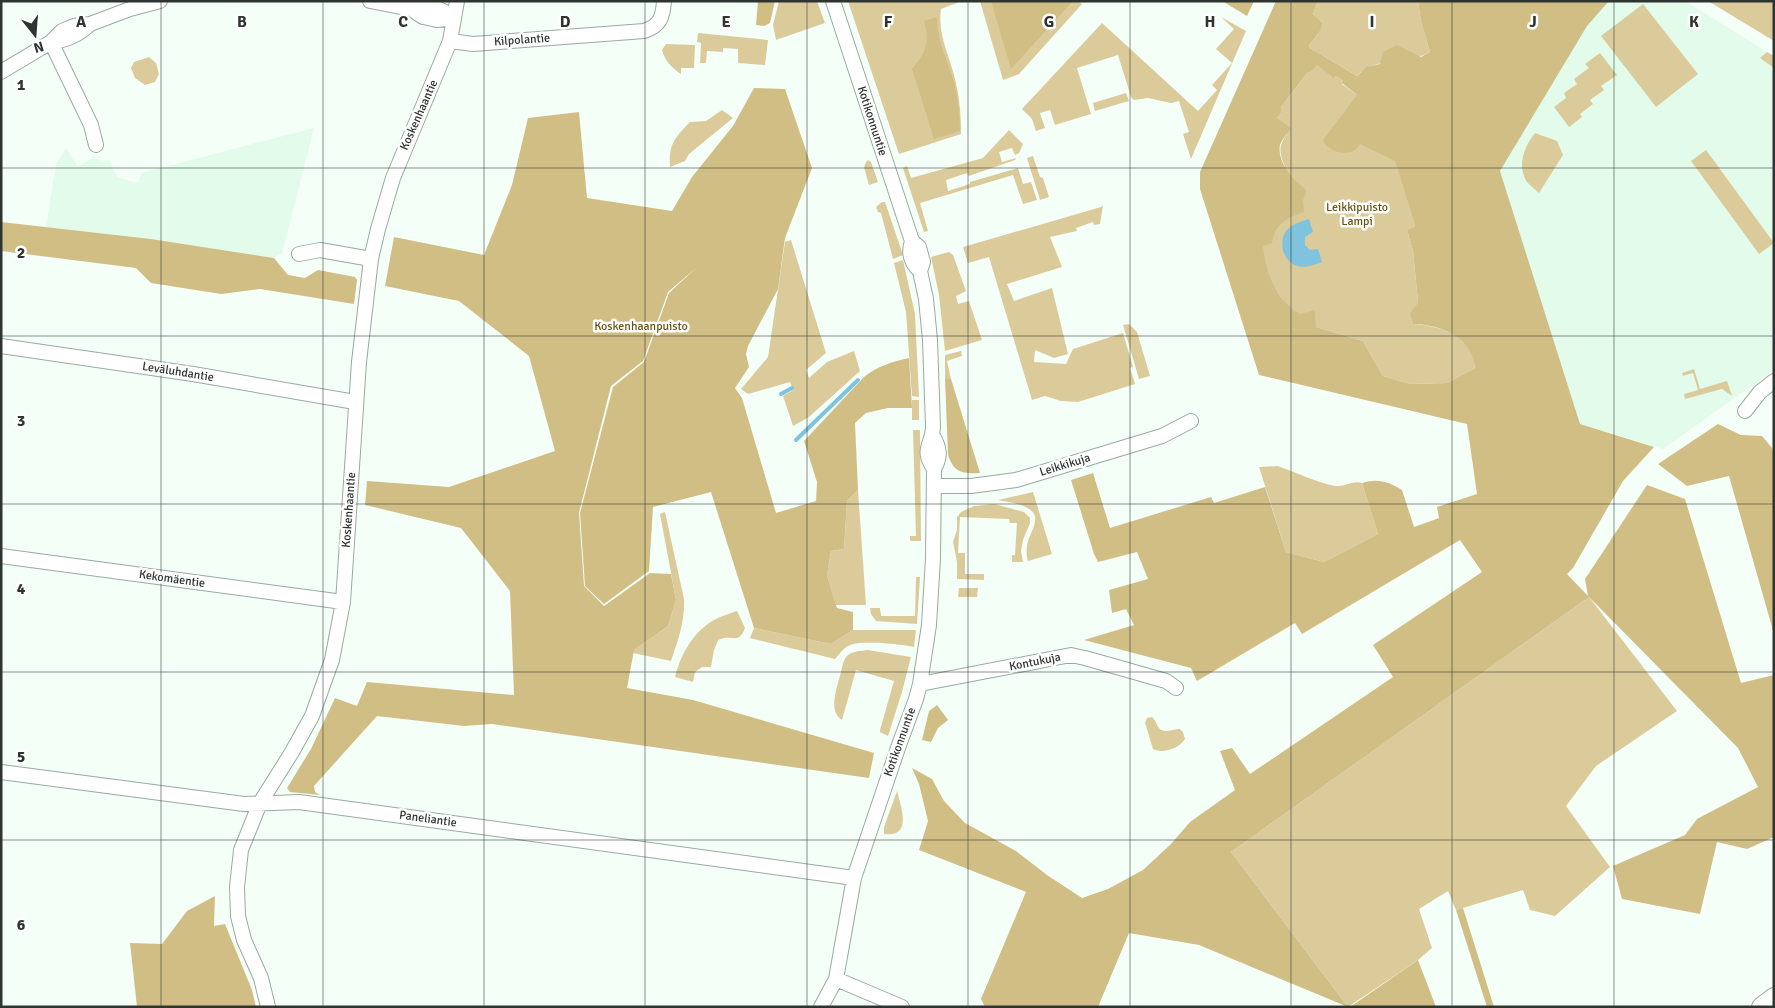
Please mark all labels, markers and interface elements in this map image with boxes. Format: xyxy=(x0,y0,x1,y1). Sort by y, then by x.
north arrow xyxy=(10,10,60,60)
text: A xyxy=(76,12,87,32)
text: B xyxy=(237,12,247,32)
text: C xyxy=(398,12,408,32)
text: D xyxy=(560,12,571,32)
text: E xyxy=(721,12,731,32)
text: F xyxy=(884,12,893,32)
text: G xyxy=(1044,12,1054,32)
text: H xyxy=(1205,12,1215,32)
text: I xyxy=(1369,12,1375,32)
text: J xyxy=(1529,12,1537,32)
text: K xyxy=(1689,12,1699,32)
street label: Kilpolantie xyxy=(493,31,551,49)
text: N xyxy=(32,37,46,57)
text: 1 xyxy=(17,75,26,95)
street label: Koskenhaantie xyxy=(397,77,441,153)
street label: Kotikonnuntie xyxy=(854,84,890,158)
park label: Leikkipuisto Lampi xyxy=(1326,200,1388,229)
text: 2 xyxy=(17,243,25,263)
park label: Koskenhaanpuisto xyxy=(594,319,688,334)
street label: Leväluhdantie xyxy=(141,359,215,385)
text: 3 xyxy=(17,411,25,431)
street label: Leikkikuja xyxy=(1038,450,1092,480)
street label: Koskenhaantie xyxy=(339,472,359,548)
street label: Kekomäentie xyxy=(138,567,206,591)
text: 4 xyxy=(17,579,26,599)
street label: Kontukuja xyxy=(1008,650,1062,674)
street label: Kotikonnuntie xyxy=(881,705,919,779)
text: 5 xyxy=(17,747,25,767)
street label: Paneliantie xyxy=(398,808,458,830)
text: 6 xyxy=(17,915,26,935)

